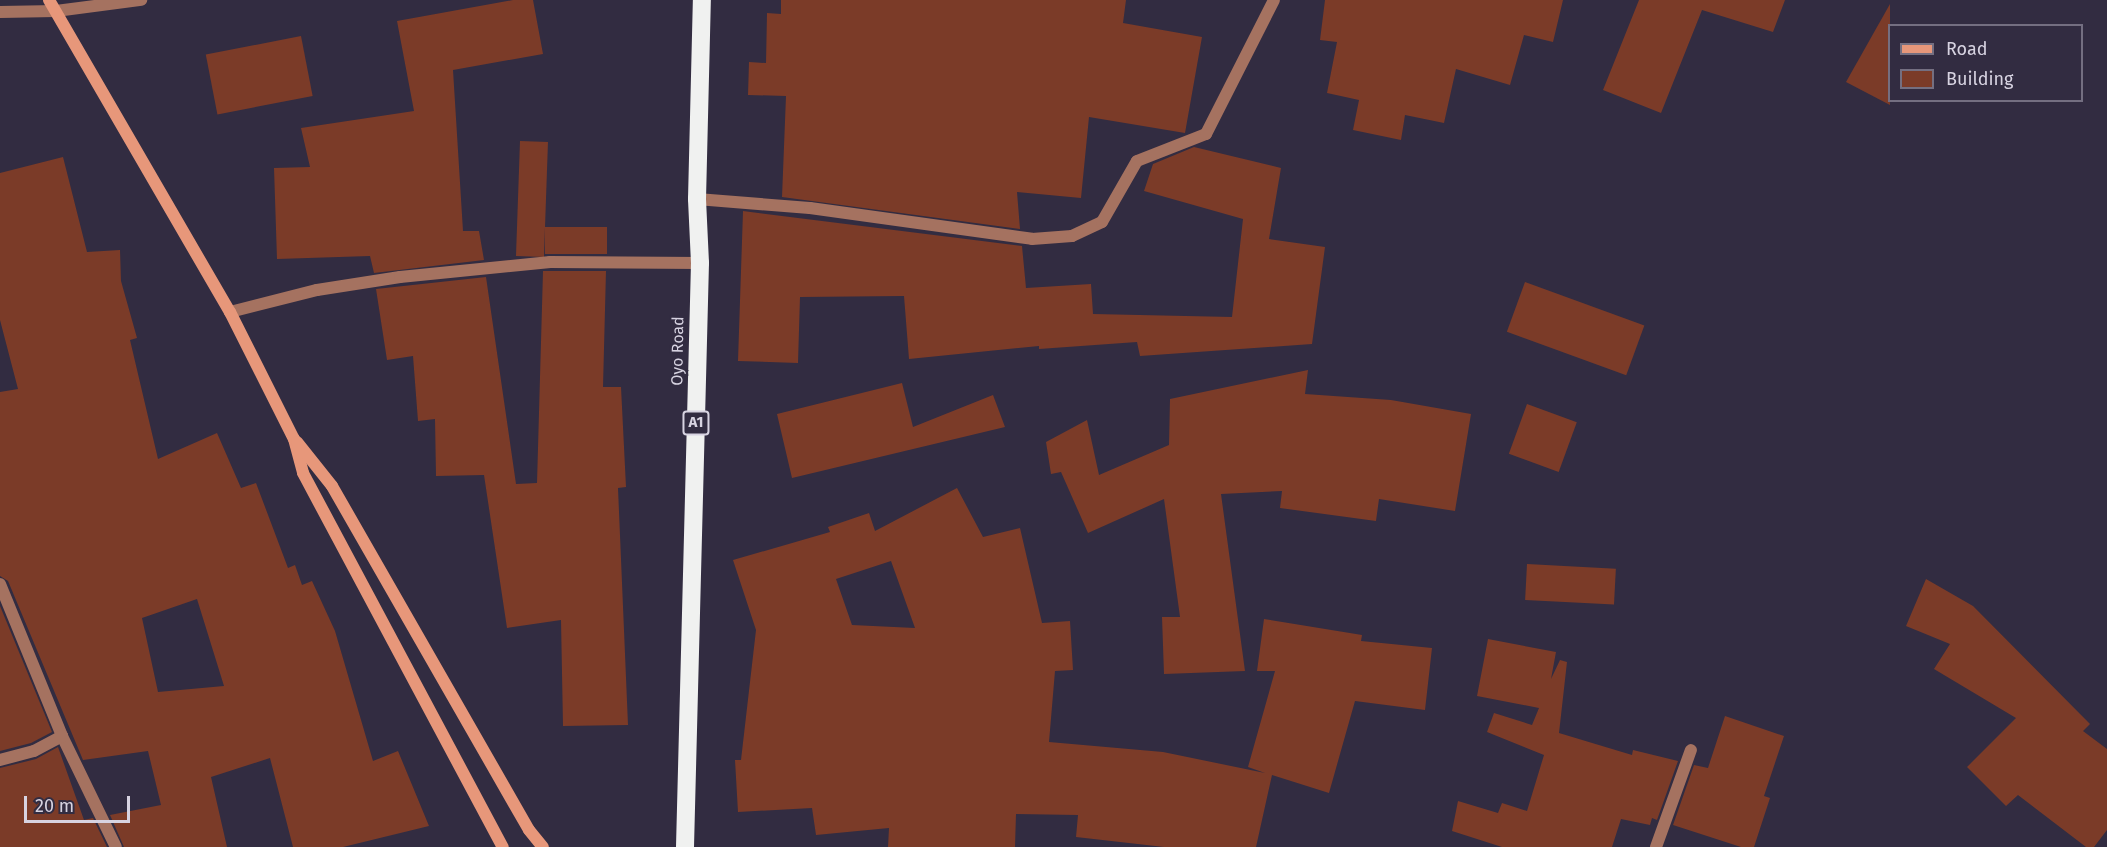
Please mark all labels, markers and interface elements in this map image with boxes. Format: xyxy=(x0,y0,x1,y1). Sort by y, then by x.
legend xyxy=(1888,24,2083,102)
text: Road xyxy=(1946,38,1988,60)
text: Building xyxy=(1946,68,2013,90)
street label: Oyo Road xyxy=(668,316,688,386)
road number: A1 xyxy=(681,411,711,435)
scale bar xyxy=(27,784,134,822)
text: 20 m xyxy=(35,795,74,817)

